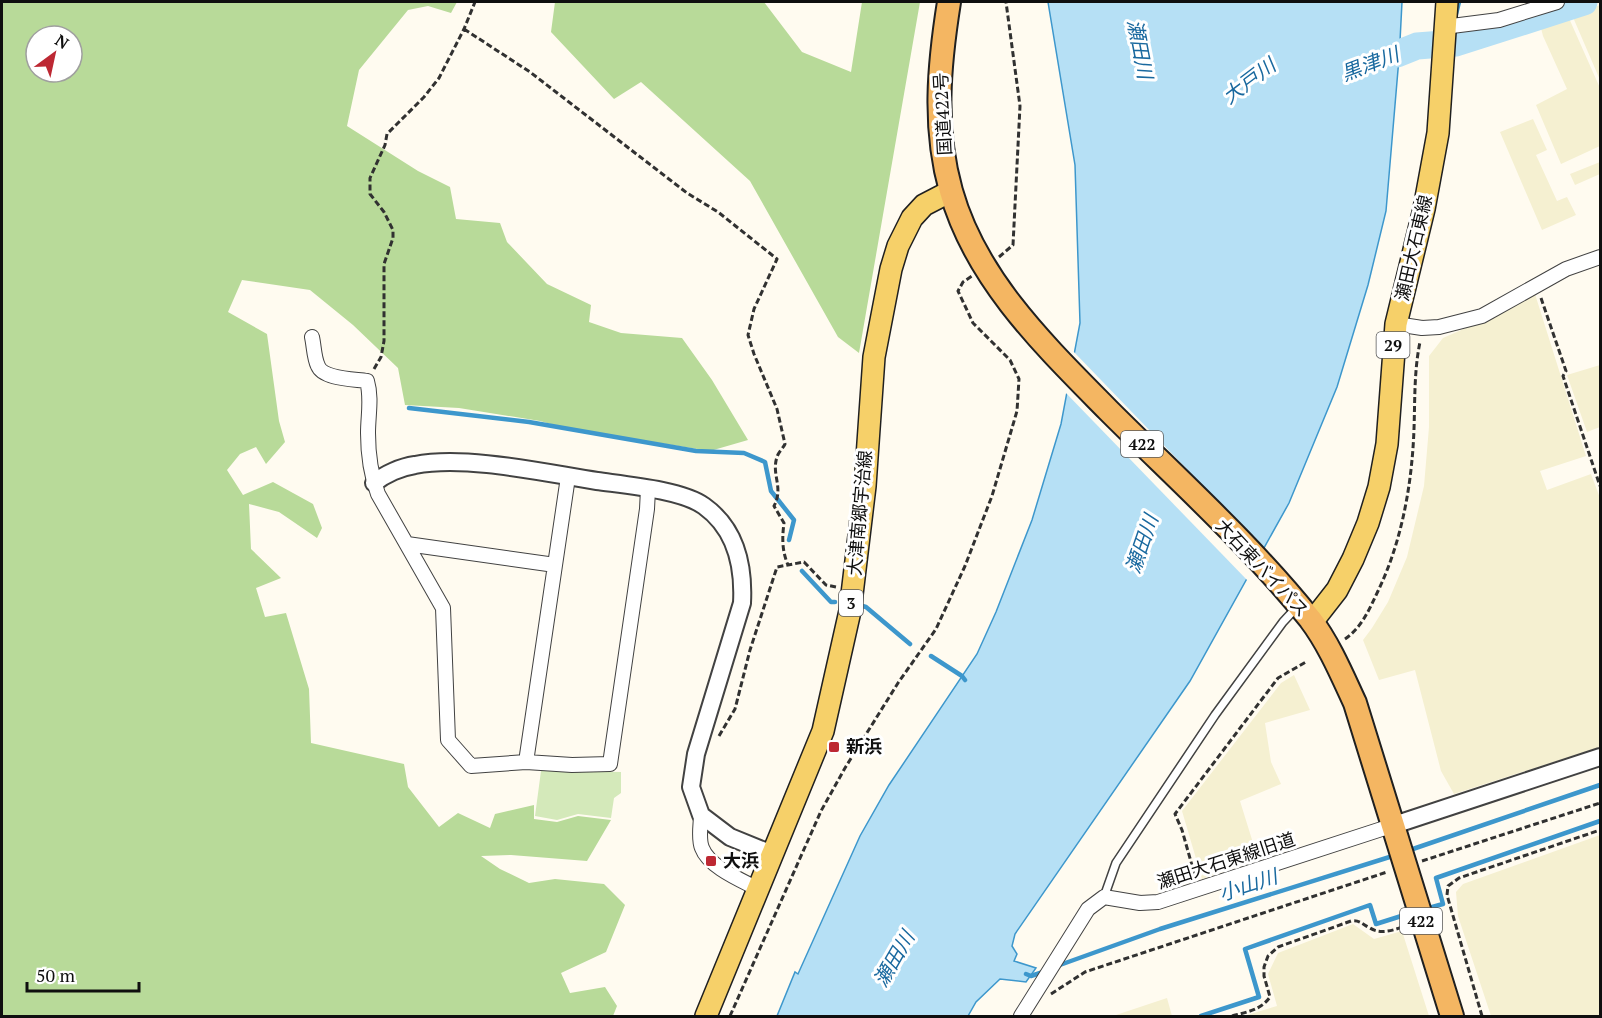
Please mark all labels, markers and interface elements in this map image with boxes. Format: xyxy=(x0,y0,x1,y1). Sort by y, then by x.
water label: 瀬田川 xyxy=(1122,17,1160,83)
north arrow xyxy=(24,24,84,84)
text: N xyxy=(51,29,73,54)
water label: 黒津川 xyxy=(1337,39,1405,87)
water label: 大戸川 xyxy=(1217,51,1282,109)
street label: 国道422号 xyxy=(928,72,956,156)
street label: 瀬田大石東線 xyxy=(1389,192,1437,303)
road number: 29 xyxy=(1376,332,1410,358)
road number: 422 xyxy=(1121,431,1163,457)
street label: 大津南郷宇治線 xyxy=(842,449,876,577)
water label: 瀬田川 xyxy=(1119,509,1165,577)
street label: 大石東バイパス xyxy=(1211,513,1314,621)
road number: 3 xyxy=(839,590,863,616)
place label: 新浜 xyxy=(846,734,882,758)
marker: 新浜 xyxy=(827,740,841,754)
street label: 瀬田大石東線旧道 xyxy=(1154,826,1298,894)
place label: 大浜 xyxy=(723,848,759,872)
marker: 大浜 xyxy=(704,854,718,868)
water label: 小山川 xyxy=(1215,862,1282,907)
road number: 422 xyxy=(1400,908,1442,934)
water label: 瀬田川 xyxy=(867,924,921,991)
scale bar xyxy=(27,955,140,993)
text: 50 m xyxy=(36,963,76,987)

